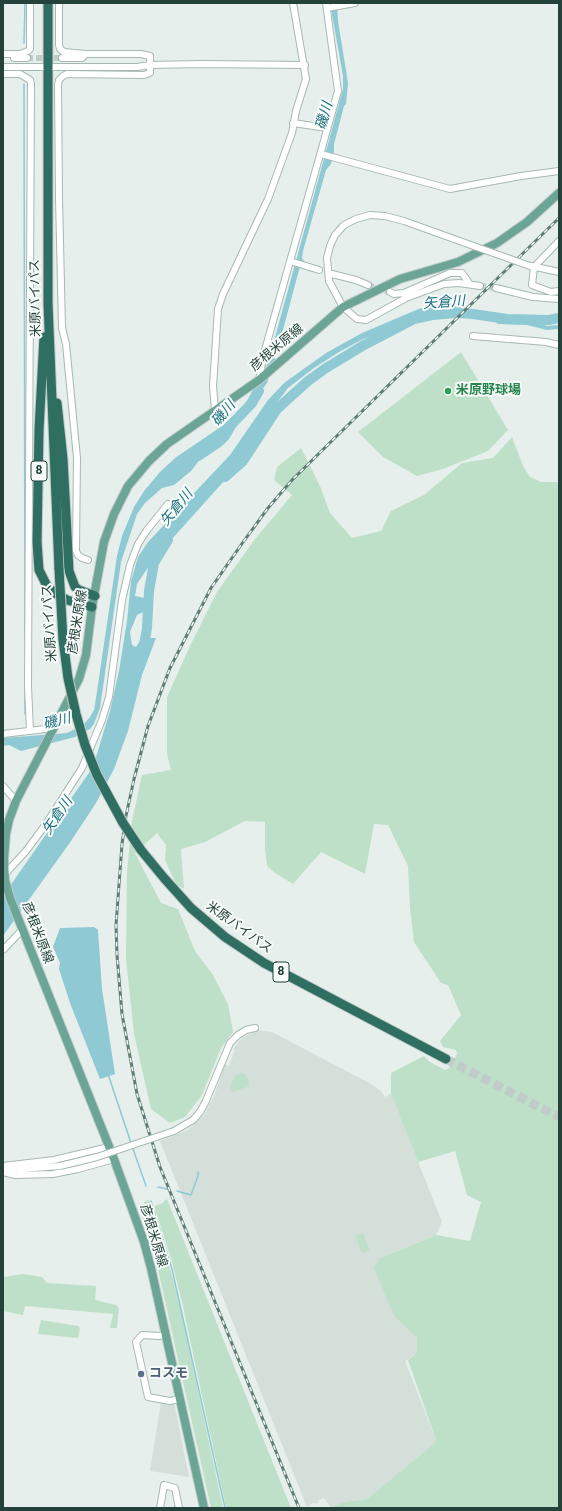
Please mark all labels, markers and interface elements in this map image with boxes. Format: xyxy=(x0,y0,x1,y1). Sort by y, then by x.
water label: 磯川 xyxy=(313,100,337,132)
street label: 米原バイパス xyxy=(28,259,44,337)
water label: 矢倉川 xyxy=(422,293,466,313)
street label: 彦根米原線 xyxy=(247,321,307,375)
place label: 米原野球場 xyxy=(456,383,521,399)
marker: 米原野球場 xyxy=(443,386,453,396)
water label: 磯川 xyxy=(209,398,239,430)
road number: 8 xyxy=(31,461,47,481)
water label: 矢倉川 xyxy=(157,486,197,530)
street label: 米原バイパス xyxy=(39,584,61,662)
street label: 彦根米原線 xyxy=(65,589,91,655)
water label: 磯川 xyxy=(41,710,73,734)
water label: 矢倉川 xyxy=(39,794,77,838)
street label: 米原バイパス xyxy=(203,899,275,957)
street label: 彦根米原線 xyxy=(18,900,56,966)
road number: 8 xyxy=(273,962,289,982)
street label: 彦根米原線 xyxy=(136,1203,170,1269)
place label: コスモ xyxy=(149,1366,188,1382)
marker: コスモ xyxy=(136,1369,146,1379)

